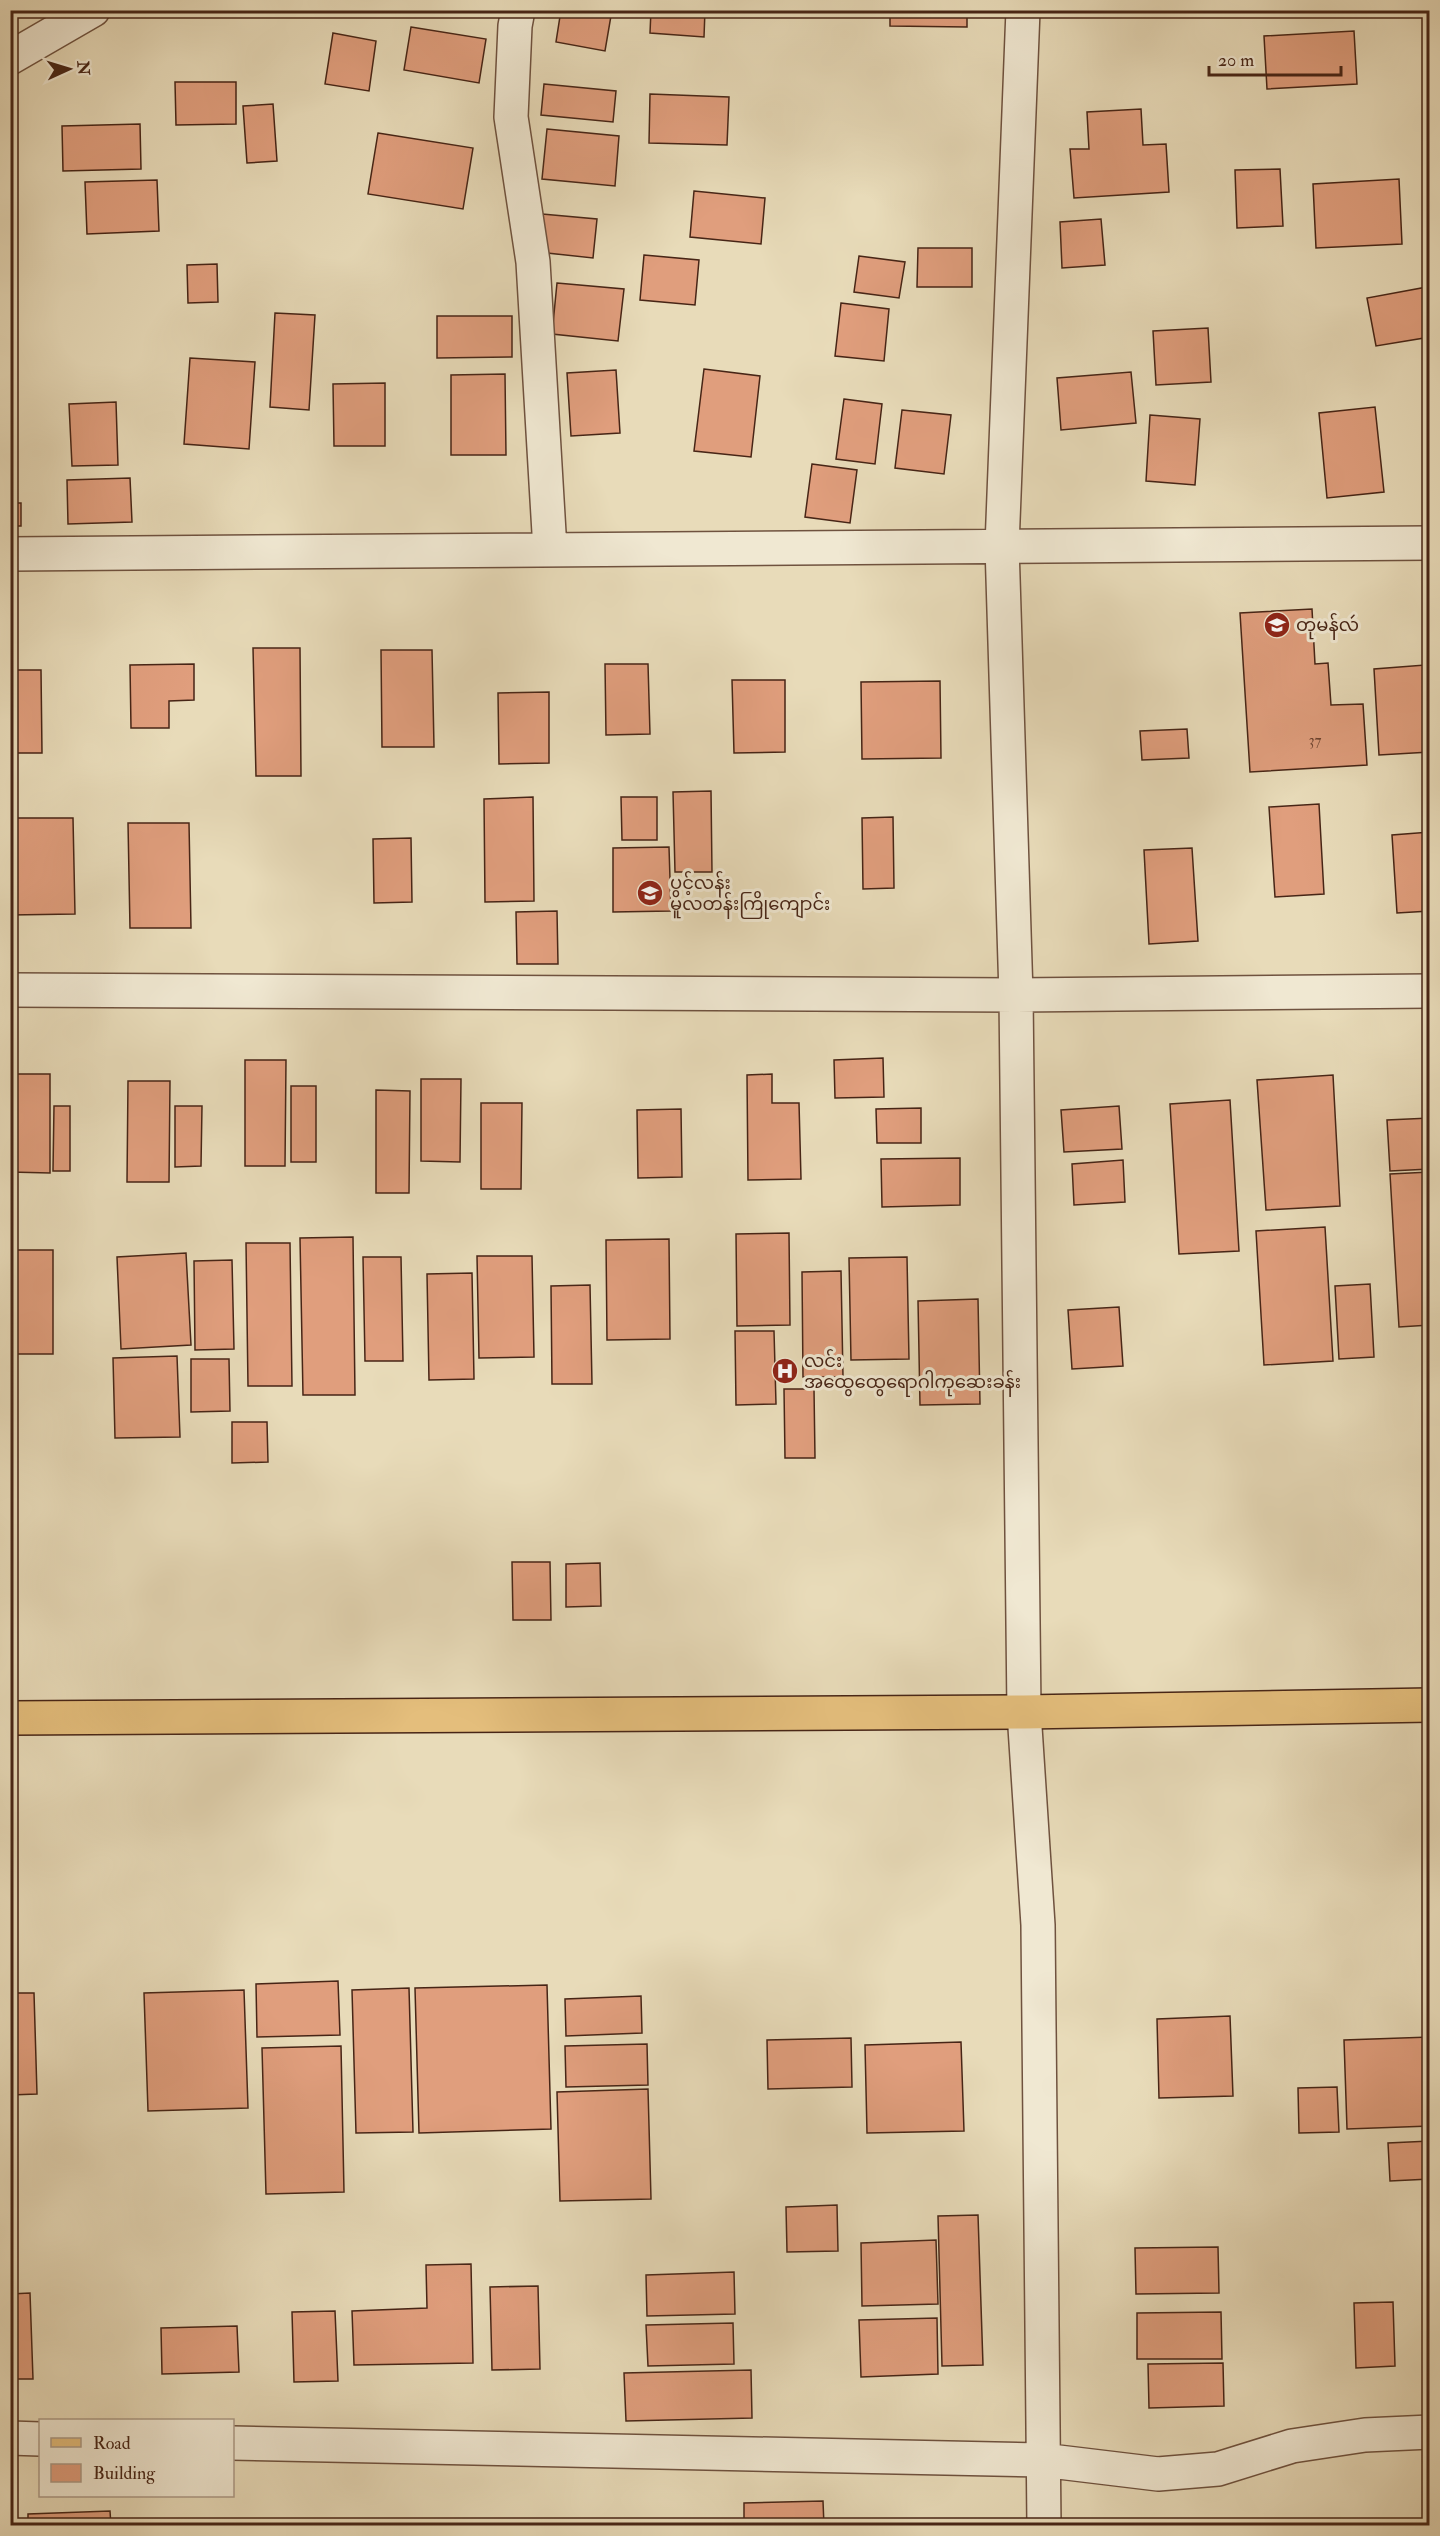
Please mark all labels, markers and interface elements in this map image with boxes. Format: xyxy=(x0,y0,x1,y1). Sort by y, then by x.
north arrow xyxy=(39,39,99,99)
scale bar xyxy=(1209,39,1341,77)
text: 20 m xyxy=(1218,49,1254,72)
text: N xyxy=(72,59,93,77)
school or university icon: တုမန်လဴ xyxy=(1262,610,1292,640)
place label: တုမန်လဴ xyxy=(1296,612,1359,640)
house number: 37 xyxy=(1309,731,1321,750)
place label: ပွင့်လန်း မူလတန်းကြိုကျောင်း xyxy=(670,870,830,919)
school or university icon: ပွင့်လန်း မူလတန်းကြိုကျောင်း xyxy=(635,878,665,908)
place label: လင်း အထွေထွေရောဂါကုဆေးခန်း xyxy=(804,1348,1021,1397)
hospital icon: လင်း အထွေထွေရောဂါကုဆေးခန်း xyxy=(770,1356,800,1386)
legend xyxy=(39,2419,234,2497)
text: Road xyxy=(93,2432,131,2455)
text: Building xyxy=(93,2462,156,2485)

